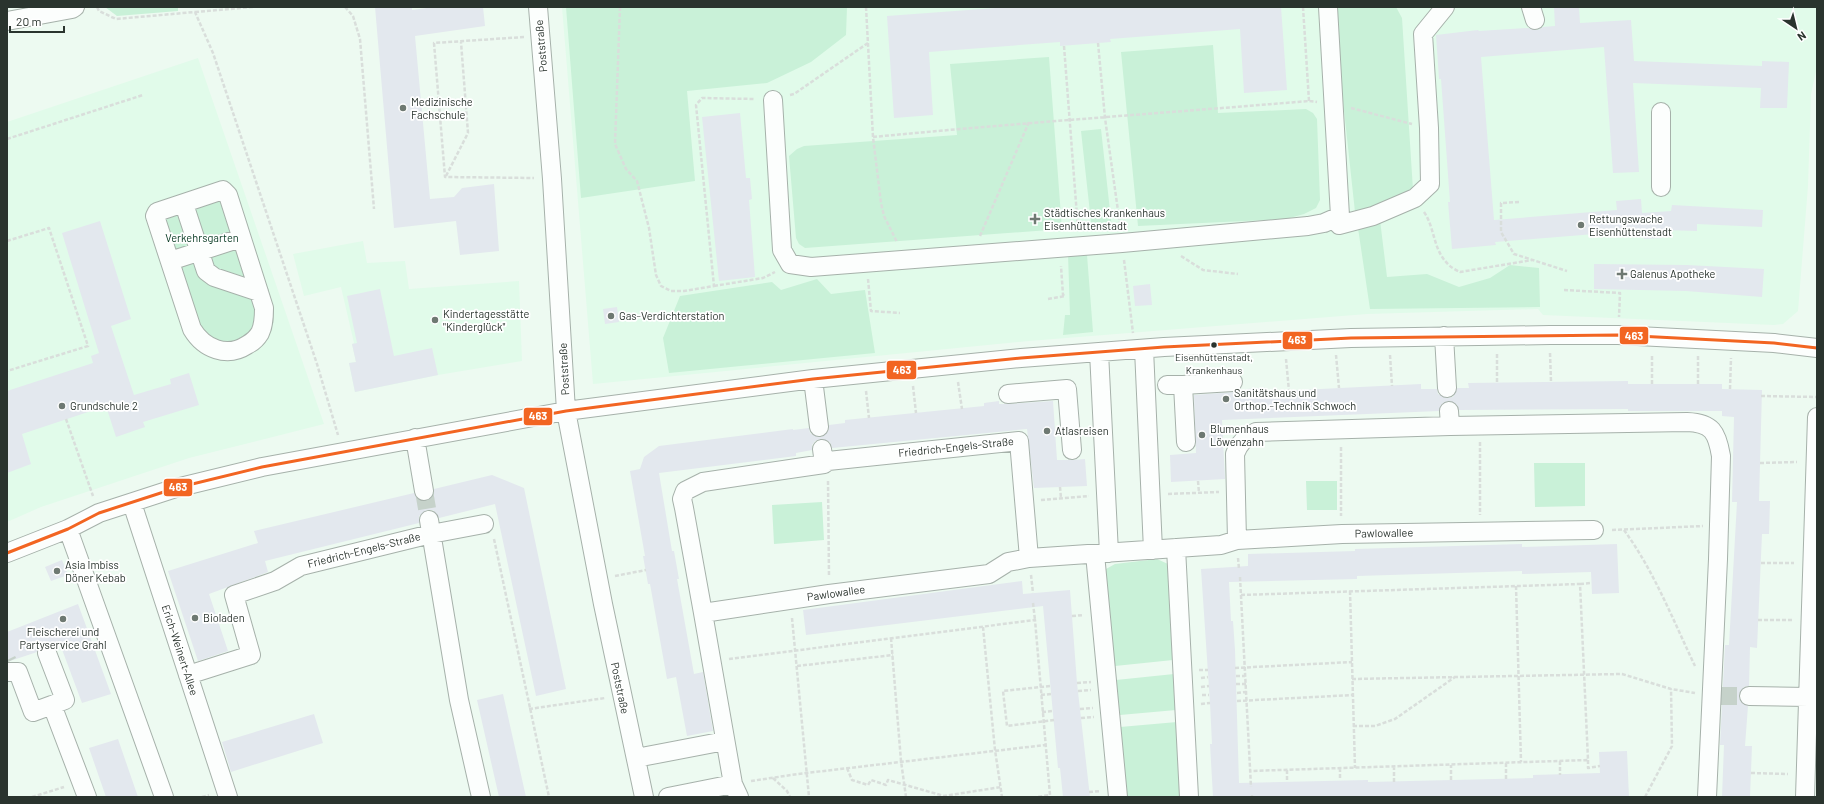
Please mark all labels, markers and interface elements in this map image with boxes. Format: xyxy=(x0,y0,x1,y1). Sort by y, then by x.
scale bar xyxy=(10,8,64,34)
north arrow xyxy=(1776,8,1816,48)
text: 20 m xyxy=(16,14,42,28)
street label: Poststraße xyxy=(532,19,549,73)
text: N xyxy=(1795,29,1809,44)
place label: Medizinische Fachschule xyxy=(411,95,473,121)
marker: Medizinische Fachschule xyxy=(398,103,408,113)
place label: Städtisches Krankenhaus Eisenhüttenstadt xyxy=(1044,206,1165,232)
place label: Rettungswache Eisenhüttenstadt xyxy=(1589,212,1672,238)
marker: Städtisches Krankenhaus Eisenhüttenstadt xyxy=(1029,213,1041,225)
marker: Rettungswache Eisenhüttenstadt xyxy=(1576,220,1586,230)
park label: Verkehrsgarten xyxy=(165,231,239,244)
place label: Galenus Apotheke xyxy=(1630,267,1716,280)
marker: Galenus Apotheke xyxy=(1617,269,1627,279)
place label: Kindertagesstätte "Kinderglück" xyxy=(443,307,530,333)
place label: Gas-Verdichterstation xyxy=(619,309,724,322)
marker: Gas-Verdichterstation xyxy=(606,311,616,321)
marker: Kindertagesstätte "Kinderglück" xyxy=(430,315,440,325)
line badge: 463 xyxy=(1619,326,1649,345)
text: 463 xyxy=(1625,329,1643,342)
line badge: 463 xyxy=(1282,331,1313,350)
text: 463 xyxy=(1288,333,1306,346)
marker: Eisenhüttenstadt, Krankenhaus xyxy=(1209,340,1219,350)
street label: Poststraße xyxy=(556,342,571,396)
place label: Eisenhüttenstadt, Krankenhaus xyxy=(1175,351,1253,376)
line badge: 463 xyxy=(886,360,917,380)
text: 463 xyxy=(893,363,911,376)
place label: Sanitätshaus und Orthop.-Technik Schwoch xyxy=(1234,386,1356,412)
marker: Sanitätshaus und Orthop.-Technik Schwoch xyxy=(1221,394,1231,404)
place label: Grundschule 2 xyxy=(70,399,138,412)
marker: Grundschule 2 xyxy=(57,401,67,411)
line badge: 463 xyxy=(523,407,553,426)
text: 463 xyxy=(529,409,547,422)
place label: Blumenhaus Löwenzahn xyxy=(1210,422,1269,448)
place label: Atlasreisen xyxy=(1055,424,1109,437)
marker: Atlasreisen xyxy=(1042,426,1052,436)
marker: Blumenhaus Löwenzahn xyxy=(1197,430,1207,440)
street label: Friedrich-Engels-Straße xyxy=(898,434,1014,459)
line badge: 463 xyxy=(163,478,193,497)
text: 463 xyxy=(169,480,187,493)
street label: Pawlowallee xyxy=(1355,525,1413,540)
street label: Friedrich-Engels-Straße xyxy=(306,529,422,570)
place label: Asia Imbiss Döner Kebab xyxy=(65,558,126,584)
marker: Asia Imbiss Döner Kebab xyxy=(52,566,62,576)
street label: Pawlowallee xyxy=(806,582,866,603)
street label: Erich-Weinert-Allee xyxy=(160,603,201,697)
place label: Bioladen xyxy=(203,611,245,624)
marker: Bioladen xyxy=(190,613,200,623)
marker: Fleischerei und Partyservice Grahl xyxy=(58,614,68,624)
place label: Fleischerei und Partyservice Grahl xyxy=(19,625,107,651)
street label: Poststraße xyxy=(609,661,632,715)

